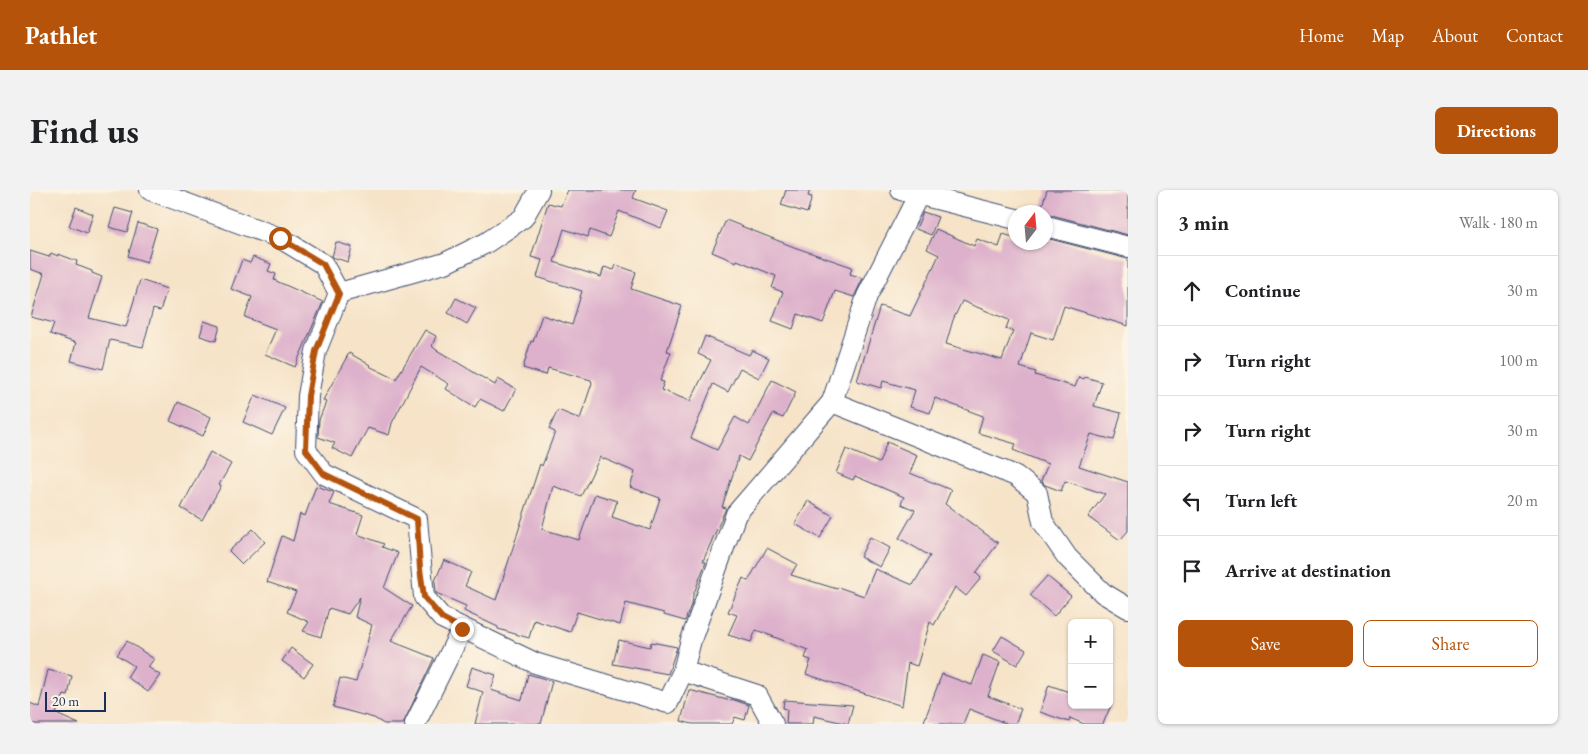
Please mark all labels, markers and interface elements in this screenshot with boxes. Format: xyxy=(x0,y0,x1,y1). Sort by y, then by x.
text: Pathlet xyxy=(25,20,97,51)
text: Home xyxy=(1299,24,1344,47)
text: Map xyxy=(1372,24,1404,47)
text: About xyxy=(1432,24,1478,47)
text: Contact xyxy=(1506,24,1563,47)
button: Directions xyxy=(1435,107,1558,154)
text: Find us xyxy=(30,108,139,153)
north arrow xyxy=(1008,205,1053,250)
text: 3 min xyxy=(1178,209,1229,236)
text: Walk · 180 m xyxy=(1459,212,1538,233)
route start xyxy=(269,227,292,250)
icon: ahead xyxy=(1178,277,1206,305)
text: Continue xyxy=(1225,278,1300,303)
text: 30 m xyxy=(1507,280,1538,301)
icon: right xyxy=(1178,347,1206,375)
text: Turn right xyxy=(1225,348,1311,373)
text: 100 m xyxy=(1499,350,1538,371)
icon: right xyxy=(1178,417,1206,445)
text: Turn right xyxy=(1225,418,1311,443)
text: 30 m xyxy=(1507,420,1538,441)
icon: left xyxy=(1178,487,1206,515)
text: Turn left xyxy=(1225,488,1297,513)
text: 20 m xyxy=(1507,490,1538,511)
icon: arrive xyxy=(1178,557,1206,585)
text: Arrive at destination xyxy=(1225,558,1391,583)
route end xyxy=(451,618,474,641)
map controls xyxy=(1068,619,1113,709)
button: + xyxy=(1068,619,1113,664)
button: Save xyxy=(1178,620,1353,667)
button: Share xyxy=(1363,620,1538,667)
button: − xyxy=(1068,664,1113,709)
scale bar xyxy=(45,689,106,712)
text: 20 m xyxy=(52,692,79,710)

